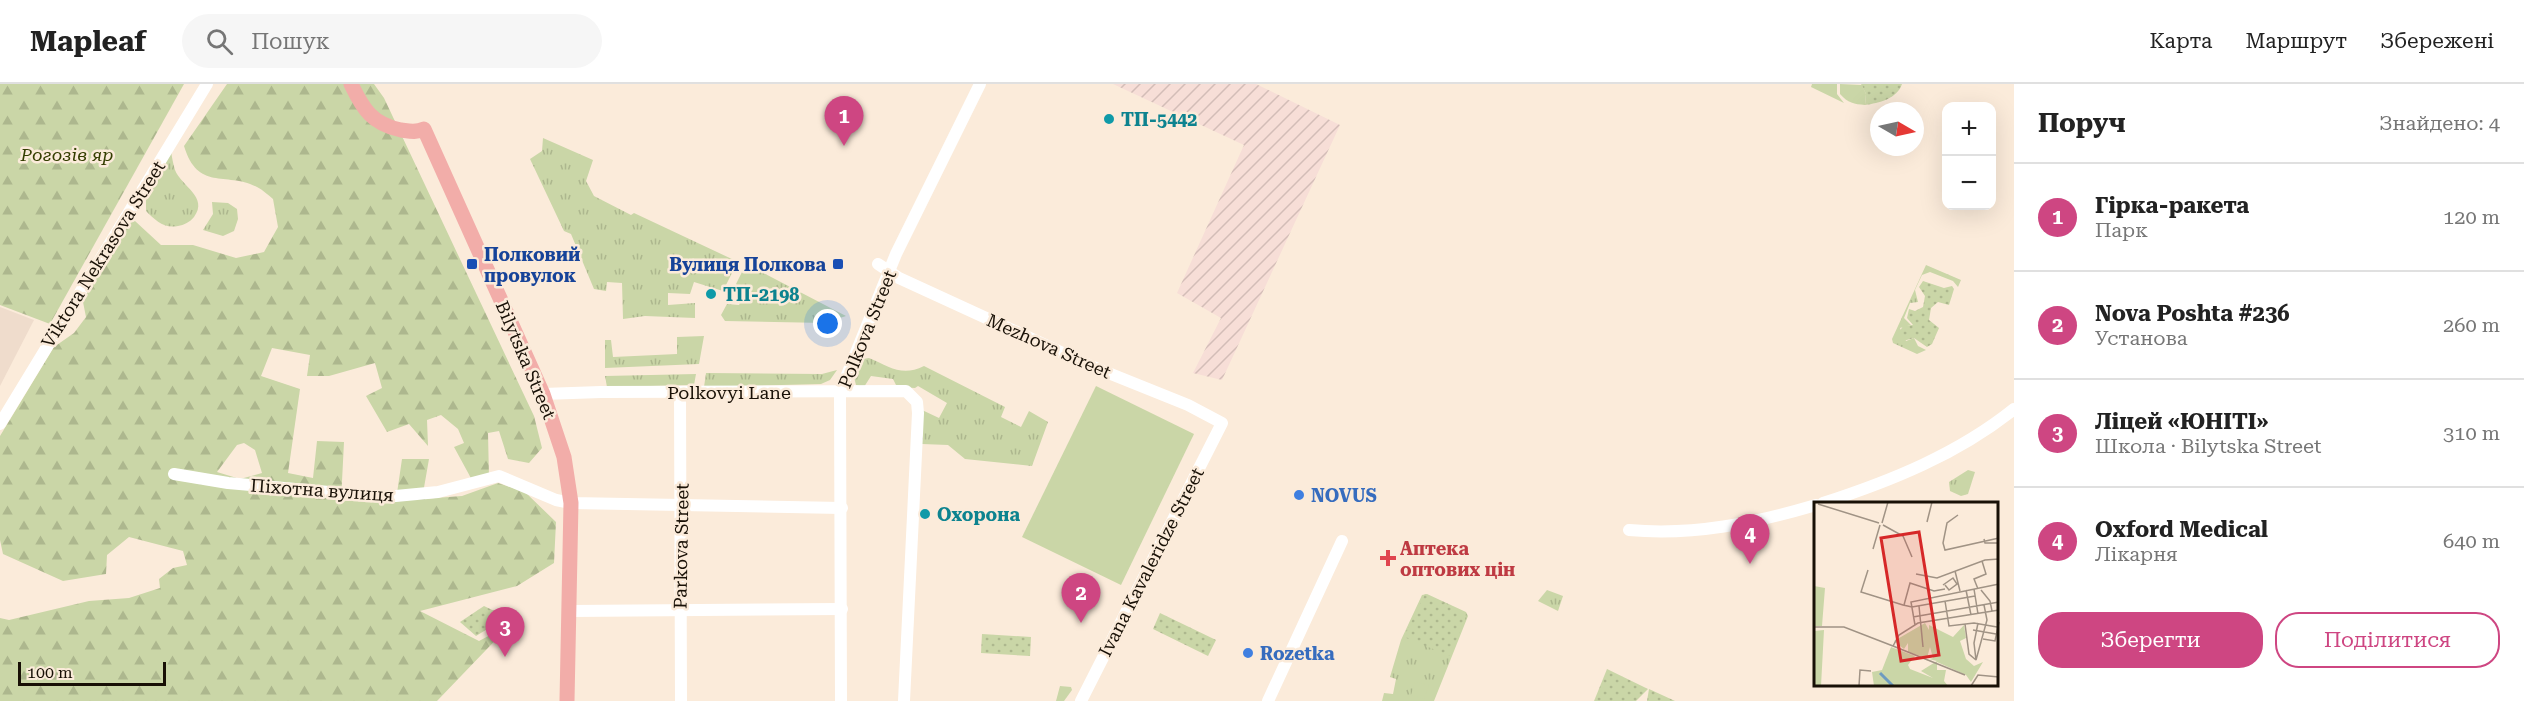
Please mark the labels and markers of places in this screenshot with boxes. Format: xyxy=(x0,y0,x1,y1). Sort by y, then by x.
pin: 1 xyxy=(824,97,864,146)
place label: ТП-5442 xyxy=(1121,109,1197,130)
marker: ТП-5442 xyxy=(1102,112,1116,126)
place label: Полковий провулок xyxy=(484,244,580,286)
place label: Вулиця Полкова xyxy=(669,254,826,275)
marker: Полковий провулок xyxy=(465,257,479,271)
marker: Вулиця Полкова xyxy=(831,257,845,271)
place label: ТП-2198 xyxy=(723,284,799,305)
marker: ТП-2198 xyxy=(704,287,718,301)
place label: NOVUS xyxy=(1311,485,1377,506)
marker: NOVUS xyxy=(1292,488,1306,502)
place label: Охорона xyxy=(937,504,1020,525)
marker: Охорона xyxy=(918,507,932,521)
pin: 4 xyxy=(1730,514,1770,564)
place label: Аптека оптових цін xyxy=(1400,538,1515,580)
marker: Аптека оптових цін xyxy=(1381,551,1395,565)
pin: 2 xyxy=(1062,574,1100,623)
pin: 3 xyxy=(486,608,524,657)
place label: Rozetka xyxy=(1260,643,1335,664)
marker: Rozetka xyxy=(1241,646,1255,660)

